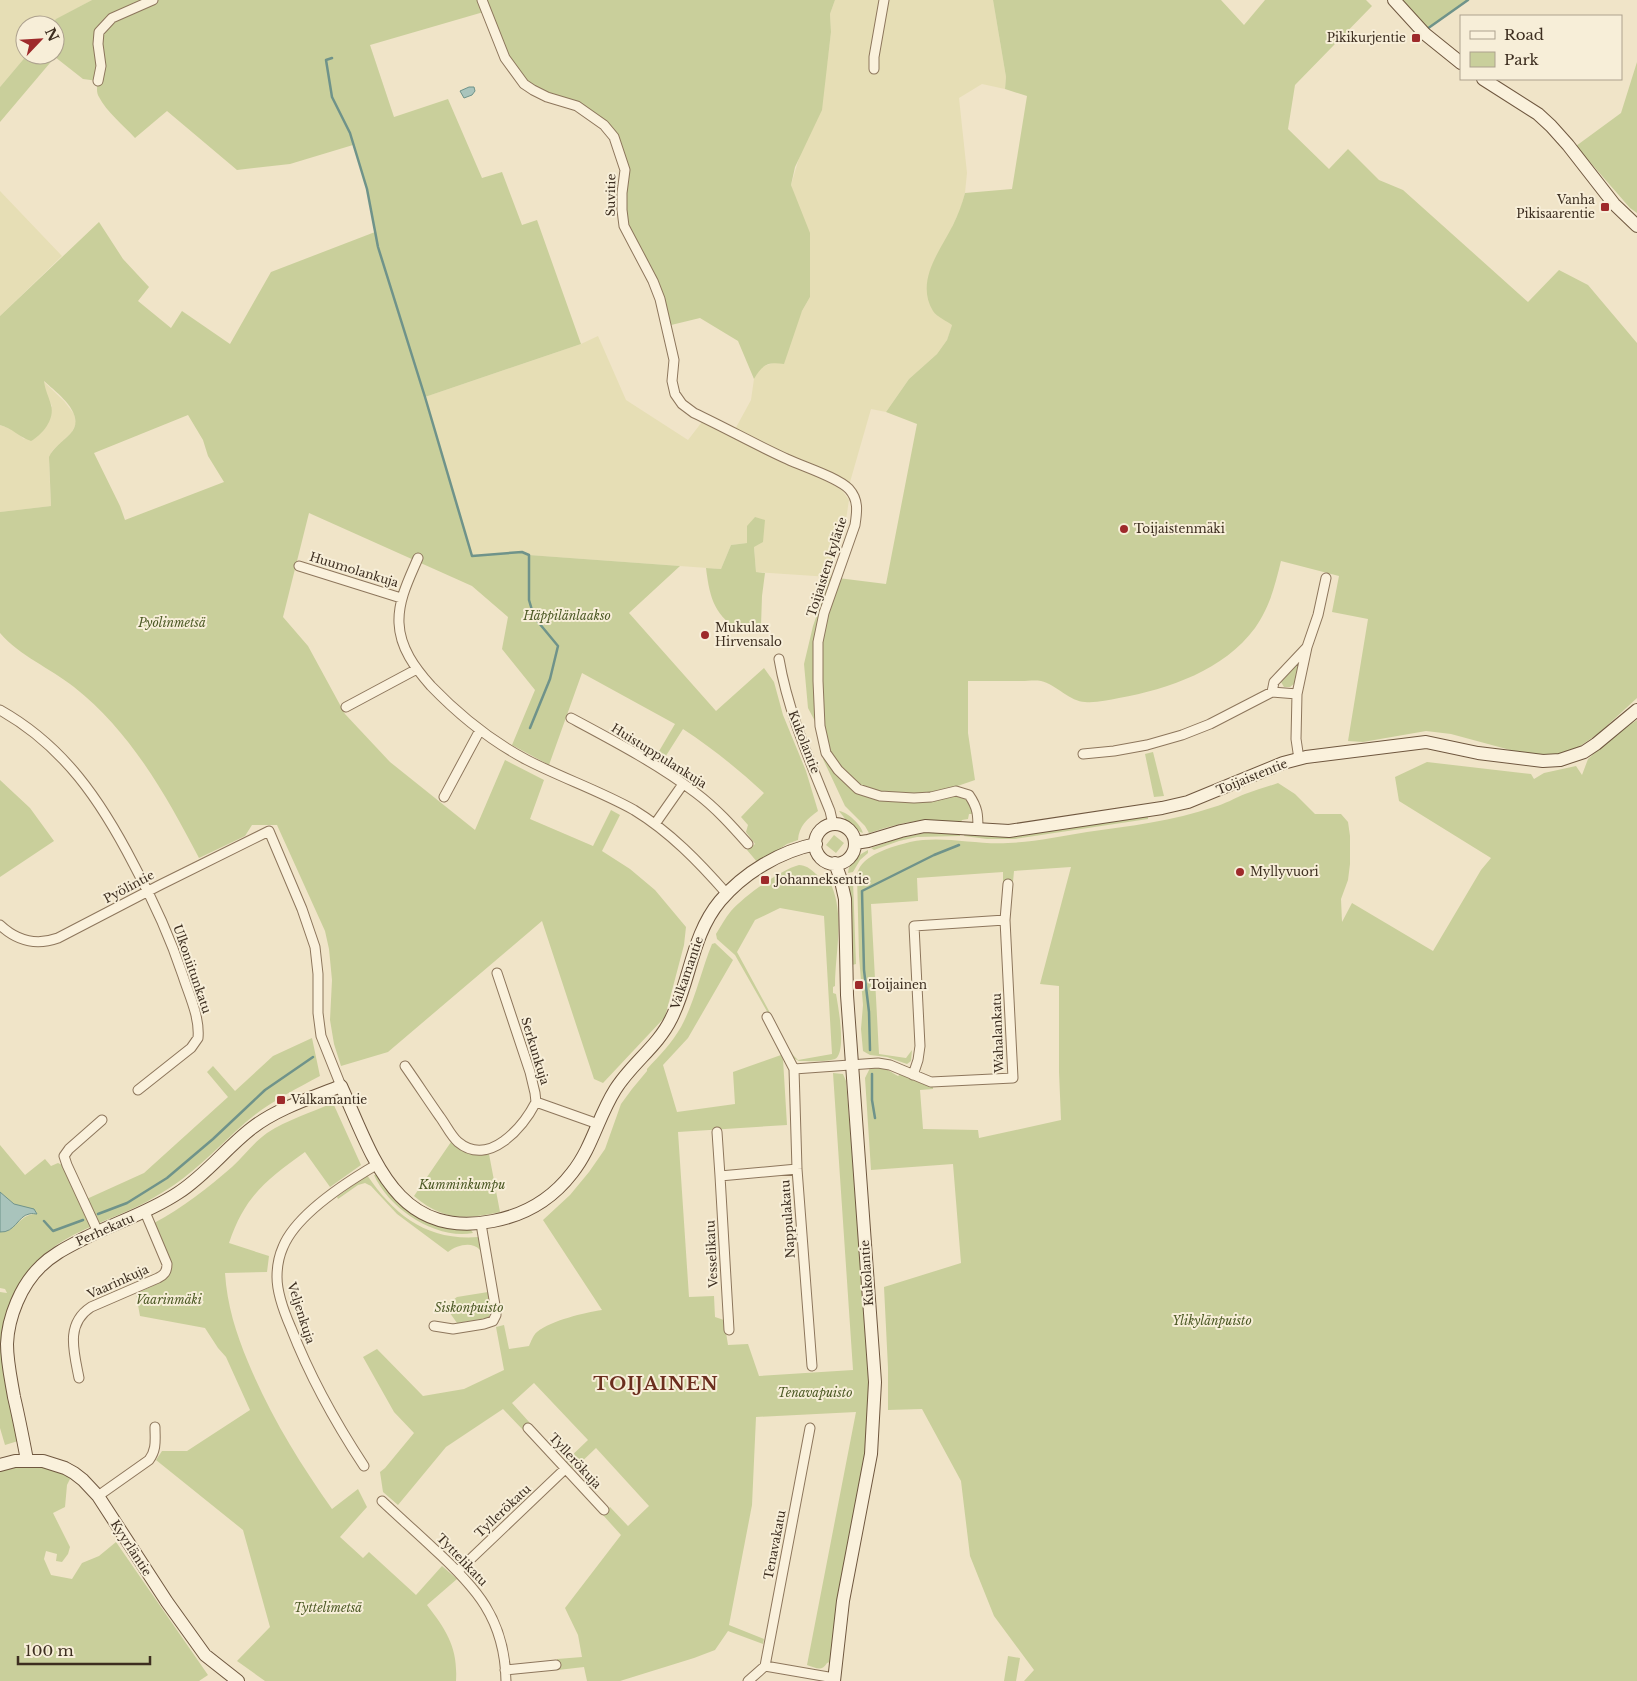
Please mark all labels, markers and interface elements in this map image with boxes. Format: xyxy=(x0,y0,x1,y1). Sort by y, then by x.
north arrow xyxy=(15,15,65,65)
legend xyxy=(1460,15,1622,80)
text: N xyxy=(41,25,63,44)
text: Road xyxy=(1504,25,1544,44)
place label: Pikikurjentie xyxy=(1327,30,1406,45)
marker: Pikikurjentie xyxy=(1410,32,1422,44)
text: Park xyxy=(1504,50,1540,69)
street label: Suvitie xyxy=(603,173,618,216)
place label: Vanha Pikisaarentie xyxy=(1516,192,1595,221)
marker: Vanha Pikisaarentie xyxy=(1599,201,1611,213)
street label: Toijaisten kylätie xyxy=(803,515,850,619)
place label: Toijaistenmäki xyxy=(1134,521,1225,536)
marker: Toijaistenmäki xyxy=(1118,523,1130,535)
street label: Huumolankuja xyxy=(308,549,401,590)
park label: Häppilänlaakso xyxy=(522,608,611,623)
park label: Pyölinmetsä xyxy=(137,615,206,630)
place label: Mukulax Hirvensalo xyxy=(715,620,782,649)
marker: Mukulax Hirvensalo xyxy=(699,629,711,641)
street label: Kukolantie xyxy=(786,708,823,776)
street label: Huistuppulankuja xyxy=(609,720,710,791)
street label: Toijaistentie xyxy=(1214,755,1290,798)
place label: Myllyvuori xyxy=(1250,864,1319,879)
marker: Myllyvuori xyxy=(1234,866,1246,878)
street label: Pyölintie xyxy=(101,867,157,906)
place label: Johanneksentie xyxy=(773,872,869,887)
marker: Johanneksentie xyxy=(759,874,771,886)
street label: Ulkoniitunkatu xyxy=(170,922,215,1015)
street label: Valkamantie xyxy=(667,934,706,1012)
place label: Toijainen xyxy=(869,977,927,992)
marker: Toijainen xyxy=(853,979,865,991)
street label: Wahalankatu xyxy=(989,993,1006,1074)
street label: Serkunkuja xyxy=(518,1015,553,1087)
place label: Valkamantie xyxy=(290,1092,367,1107)
marker: Valkamantie xyxy=(275,1094,287,1106)
park label: Kumminkumpu xyxy=(418,1177,505,1192)
street label: Nappulakatu xyxy=(777,1179,798,1259)
street label: Perhekatu xyxy=(73,1210,136,1249)
street label: Vesselikatu xyxy=(702,1220,721,1289)
street label: Kukolantie xyxy=(857,1239,876,1307)
street label: Vaarinkuja xyxy=(84,1261,151,1302)
street label: Veljenkuja xyxy=(284,1279,319,1346)
park label: Vaarinmäki xyxy=(136,1292,203,1307)
park label: Siskonpuisto xyxy=(435,1300,503,1315)
park label: Ylikylänpuisto xyxy=(1172,1313,1252,1328)
district label: TOIJAINEN xyxy=(593,1373,719,1395)
park label: Tenavapuisto xyxy=(778,1385,852,1400)
street label: Tyllerökuja xyxy=(546,1430,605,1492)
street label: Tyllerökatu xyxy=(472,1481,534,1540)
street label: Tenavakatu xyxy=(760,1509,789,1581)
street label: Kyyrläntie xyxy=(108,1517,155,1579)
street label: Tyttelikatu xyxy=(434,1530,491,1589)
park label: Tyttelimetsä xyxy=(294,1600,362,1615)
scale bar xyxy=(18,1634,150,1666)
text: 100 m xyxy=(25,1641,74,1660)

